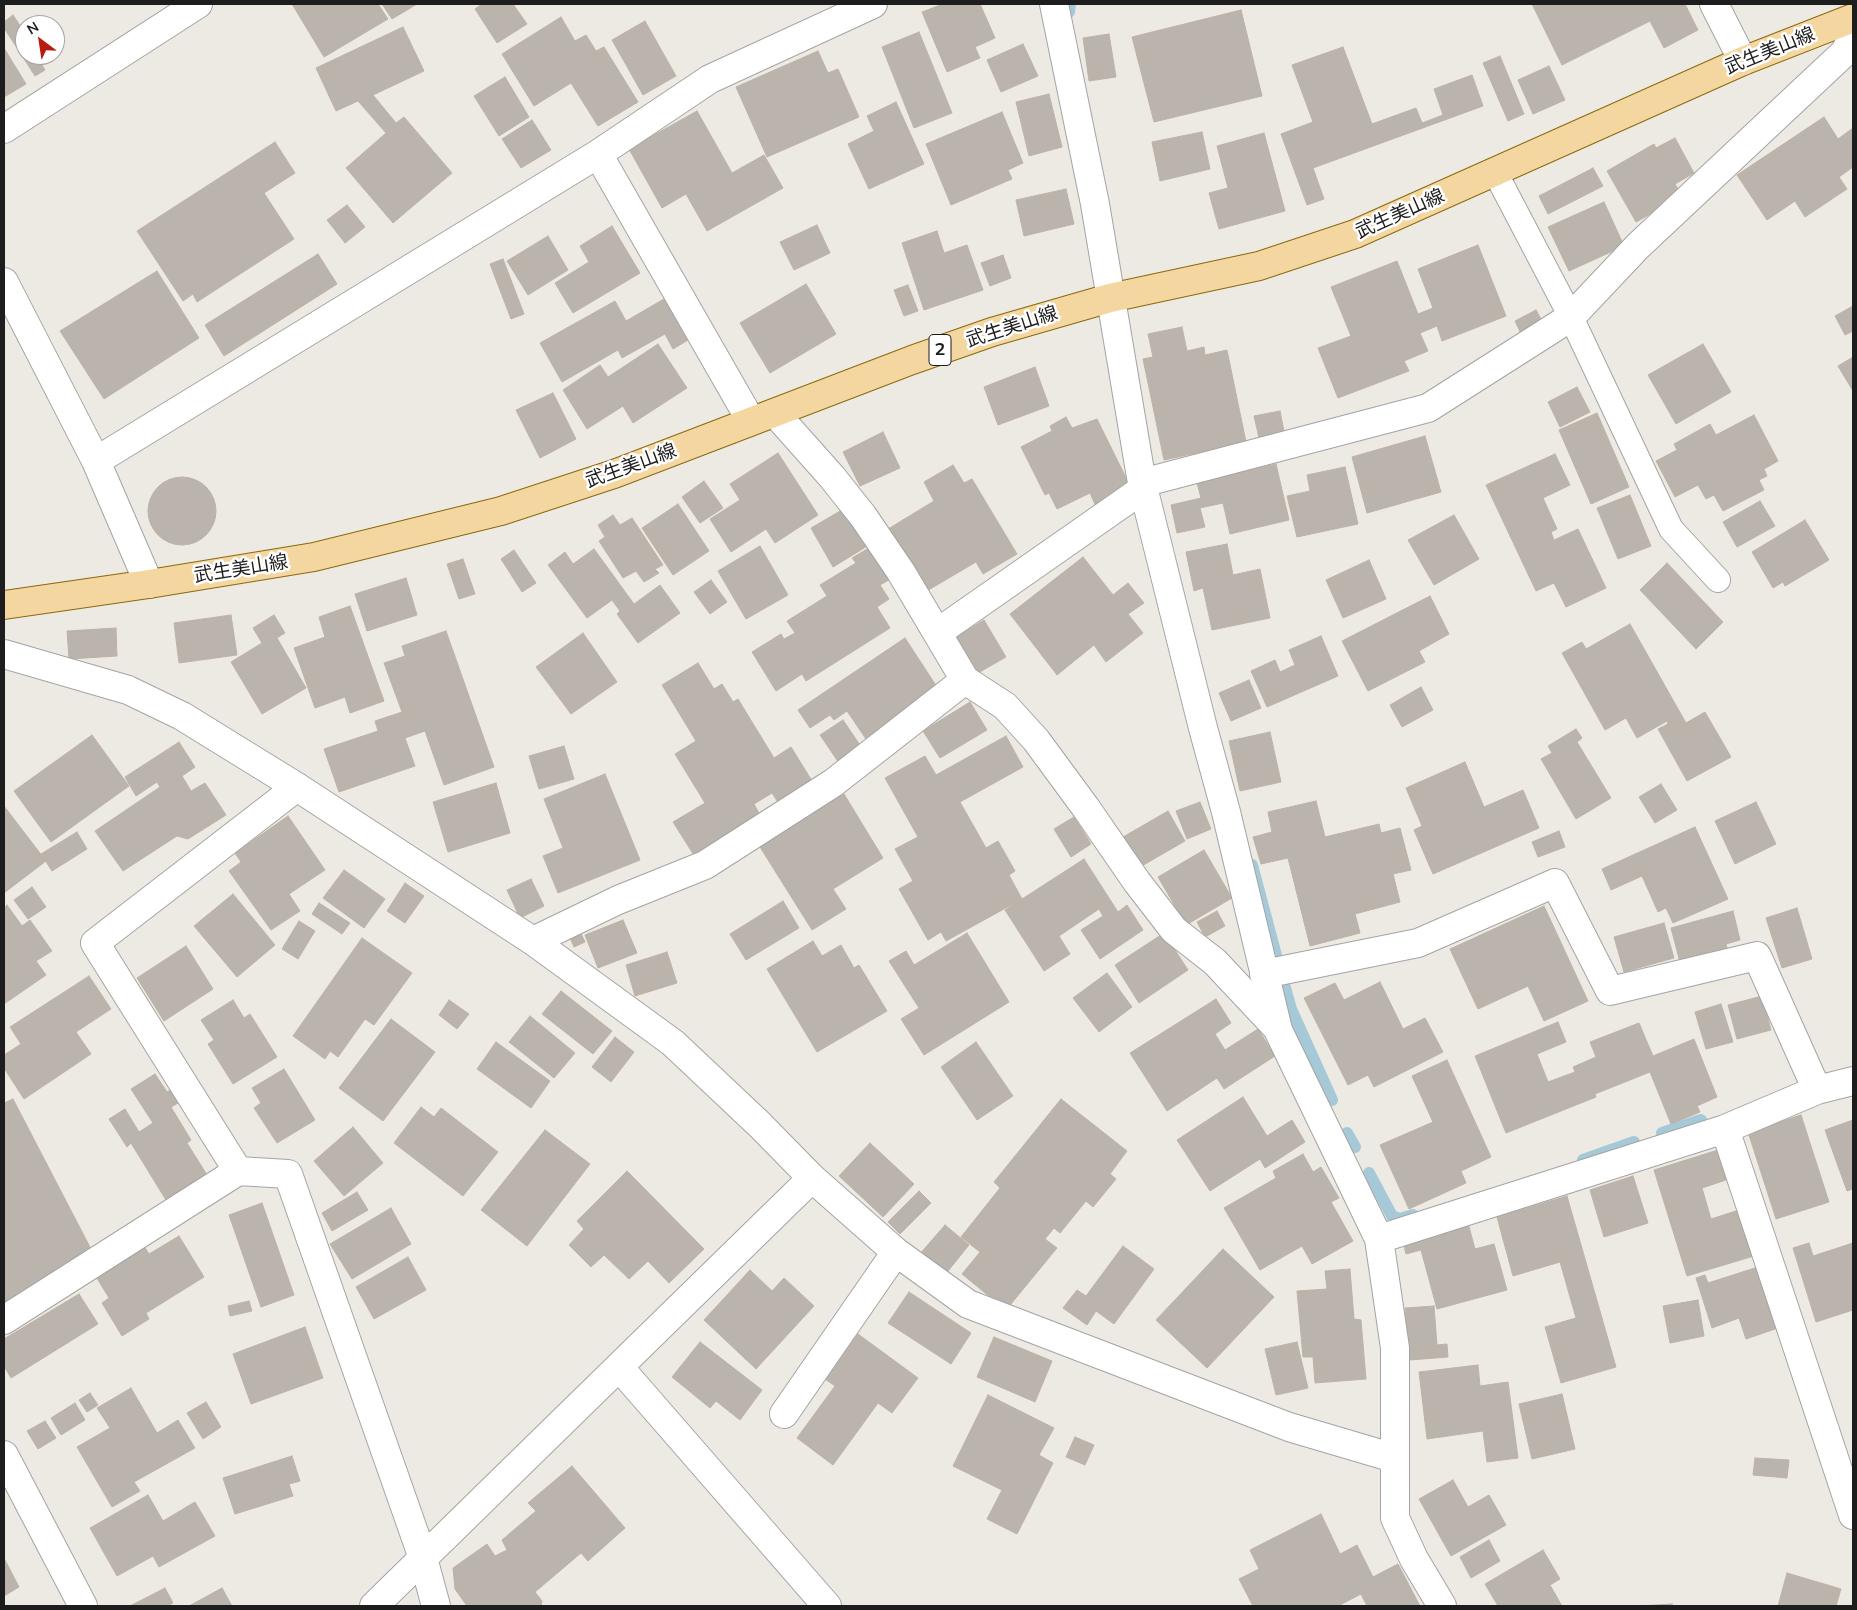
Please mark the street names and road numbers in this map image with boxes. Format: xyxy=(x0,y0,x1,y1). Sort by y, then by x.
street label: 武生美山線 xyxy=(1722,23,1818,79)
street label: 武生美山線 xyxy=(1352,184,1448,244)
street label: 武生美山線 xyxy=(963,301,1061,353)
road number: 2 xyxy=(929,334,951,366)
street label: 武生美山線 xyxy=(582,439,680,493)
street label: 武生美山線 xyxy=(192,550,290,588)

